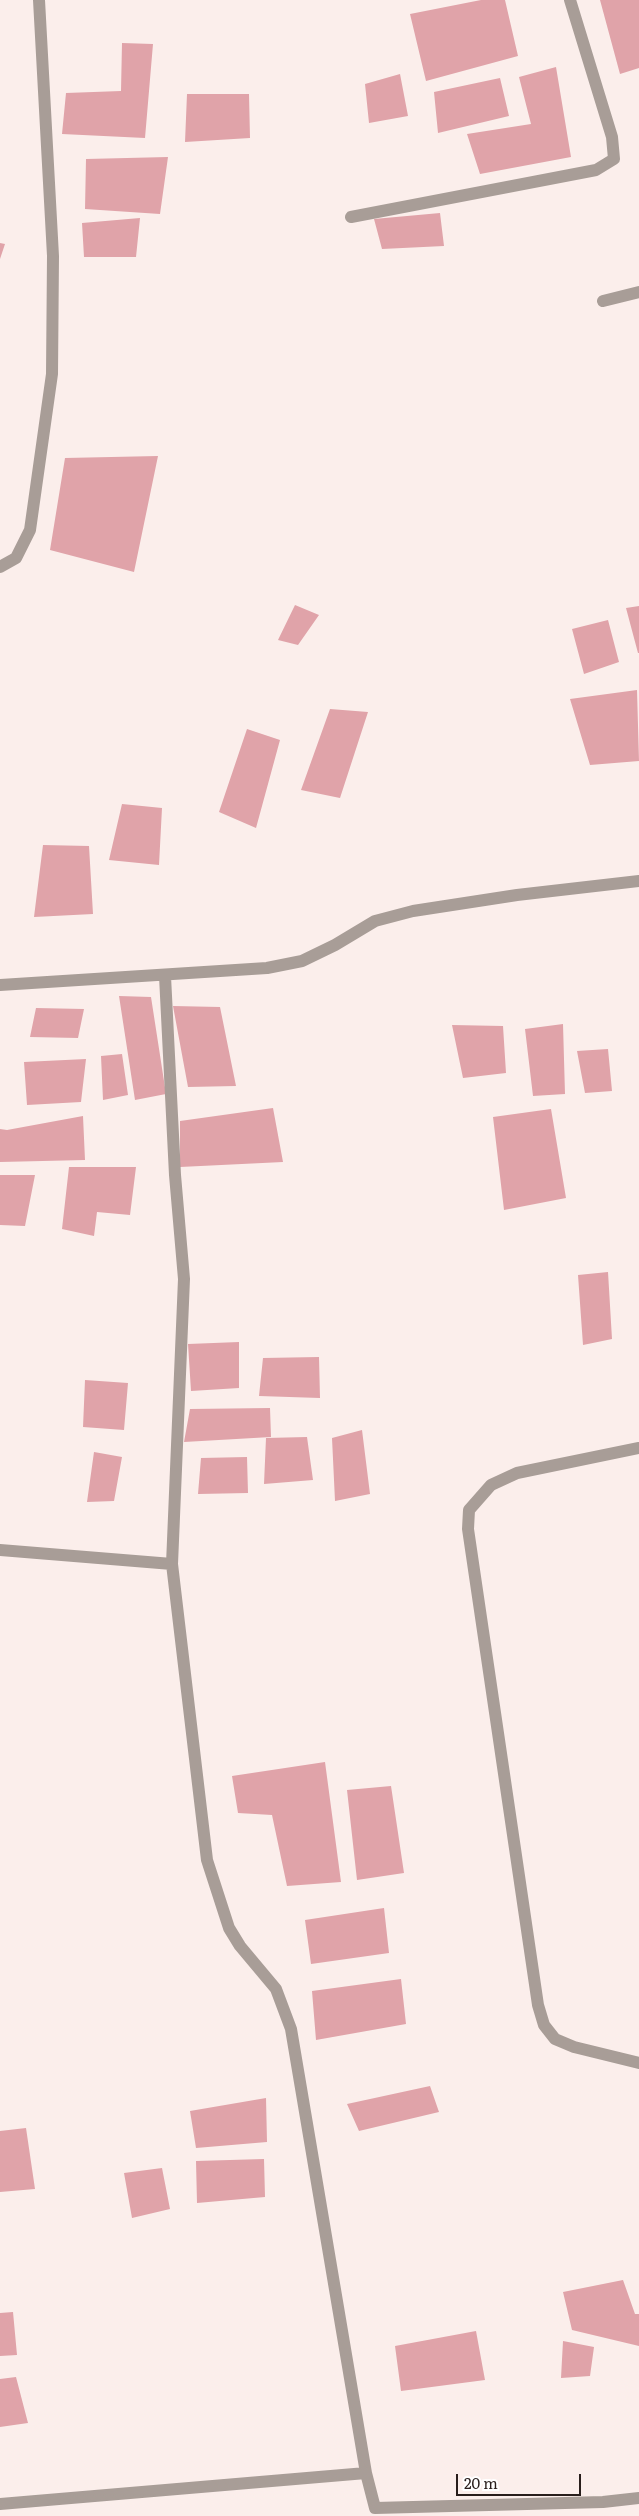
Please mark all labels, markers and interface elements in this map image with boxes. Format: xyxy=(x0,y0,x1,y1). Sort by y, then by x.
scale bar xyxy=(459,2464,584,2496)
text: 20 m xyxy=(464,2471,498,2494)

